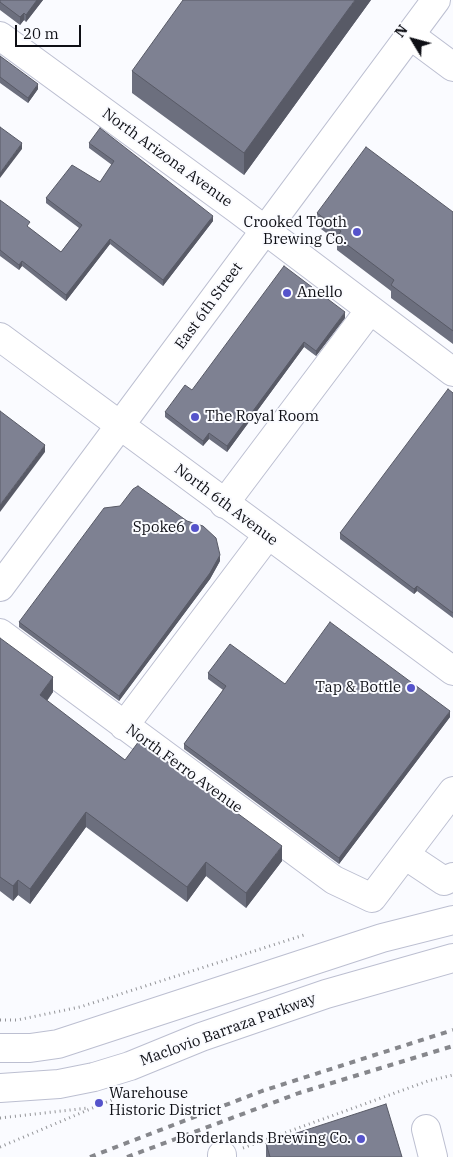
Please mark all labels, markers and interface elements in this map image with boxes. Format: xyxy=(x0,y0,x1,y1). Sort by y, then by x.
scale bar xyxy=(18,15,84,47)
north arrow xyxy=(388,15,438,65)
text: N xyxy=(390,21,412,41)
text: 20 m xyxy=(23,24,59,43)
street label: North Arizona Avenue xyxy=(98,105,236,211)
place label: Crooked Tooth Brewing Co. xyxy=(244,214,347,249)
marker: Crooked Tooth Brewing Co. xyxy=(351,226,363,238)
street label: East 6th Street xyxy=(171,259,247,353)
place label: Anello xyxy=(297,284,342,302)
marker: Anello xyxy=(281,287,293,299)
place label: The Royal Room xyxy=(205,408,319,426)
marker: The Royal Room xyxy=(189,411,201,423)
street label: North 6th Avenue xyxy=(171,460,281,550)
place label: Spoke6 xyxy=(133,519,185,537)
marker: Spoke6 xyxy=(189,522,201,534)
place label: Tap & Bottle xyxy=(315,679,401,697)
marker: Tap & Bottle xyxy=(405,682,417,694)
street label: North Ferro Avenue xyxy=(122,721,246,817)
street label: Maclovio Barraza Parkway xyxy=(138,990,318,1070)
place label: Warehouse Historic District xyxy=(109,1085,221,1120)
marker: Warehouse Historic District xyxy=(93,1097,105,1109)
place label: Borderlands Brewing Co. xyxy=(176,1130,351,1148)
marker: Borderlands Brewing Co. xyxy=(355,1133,367,1145)

